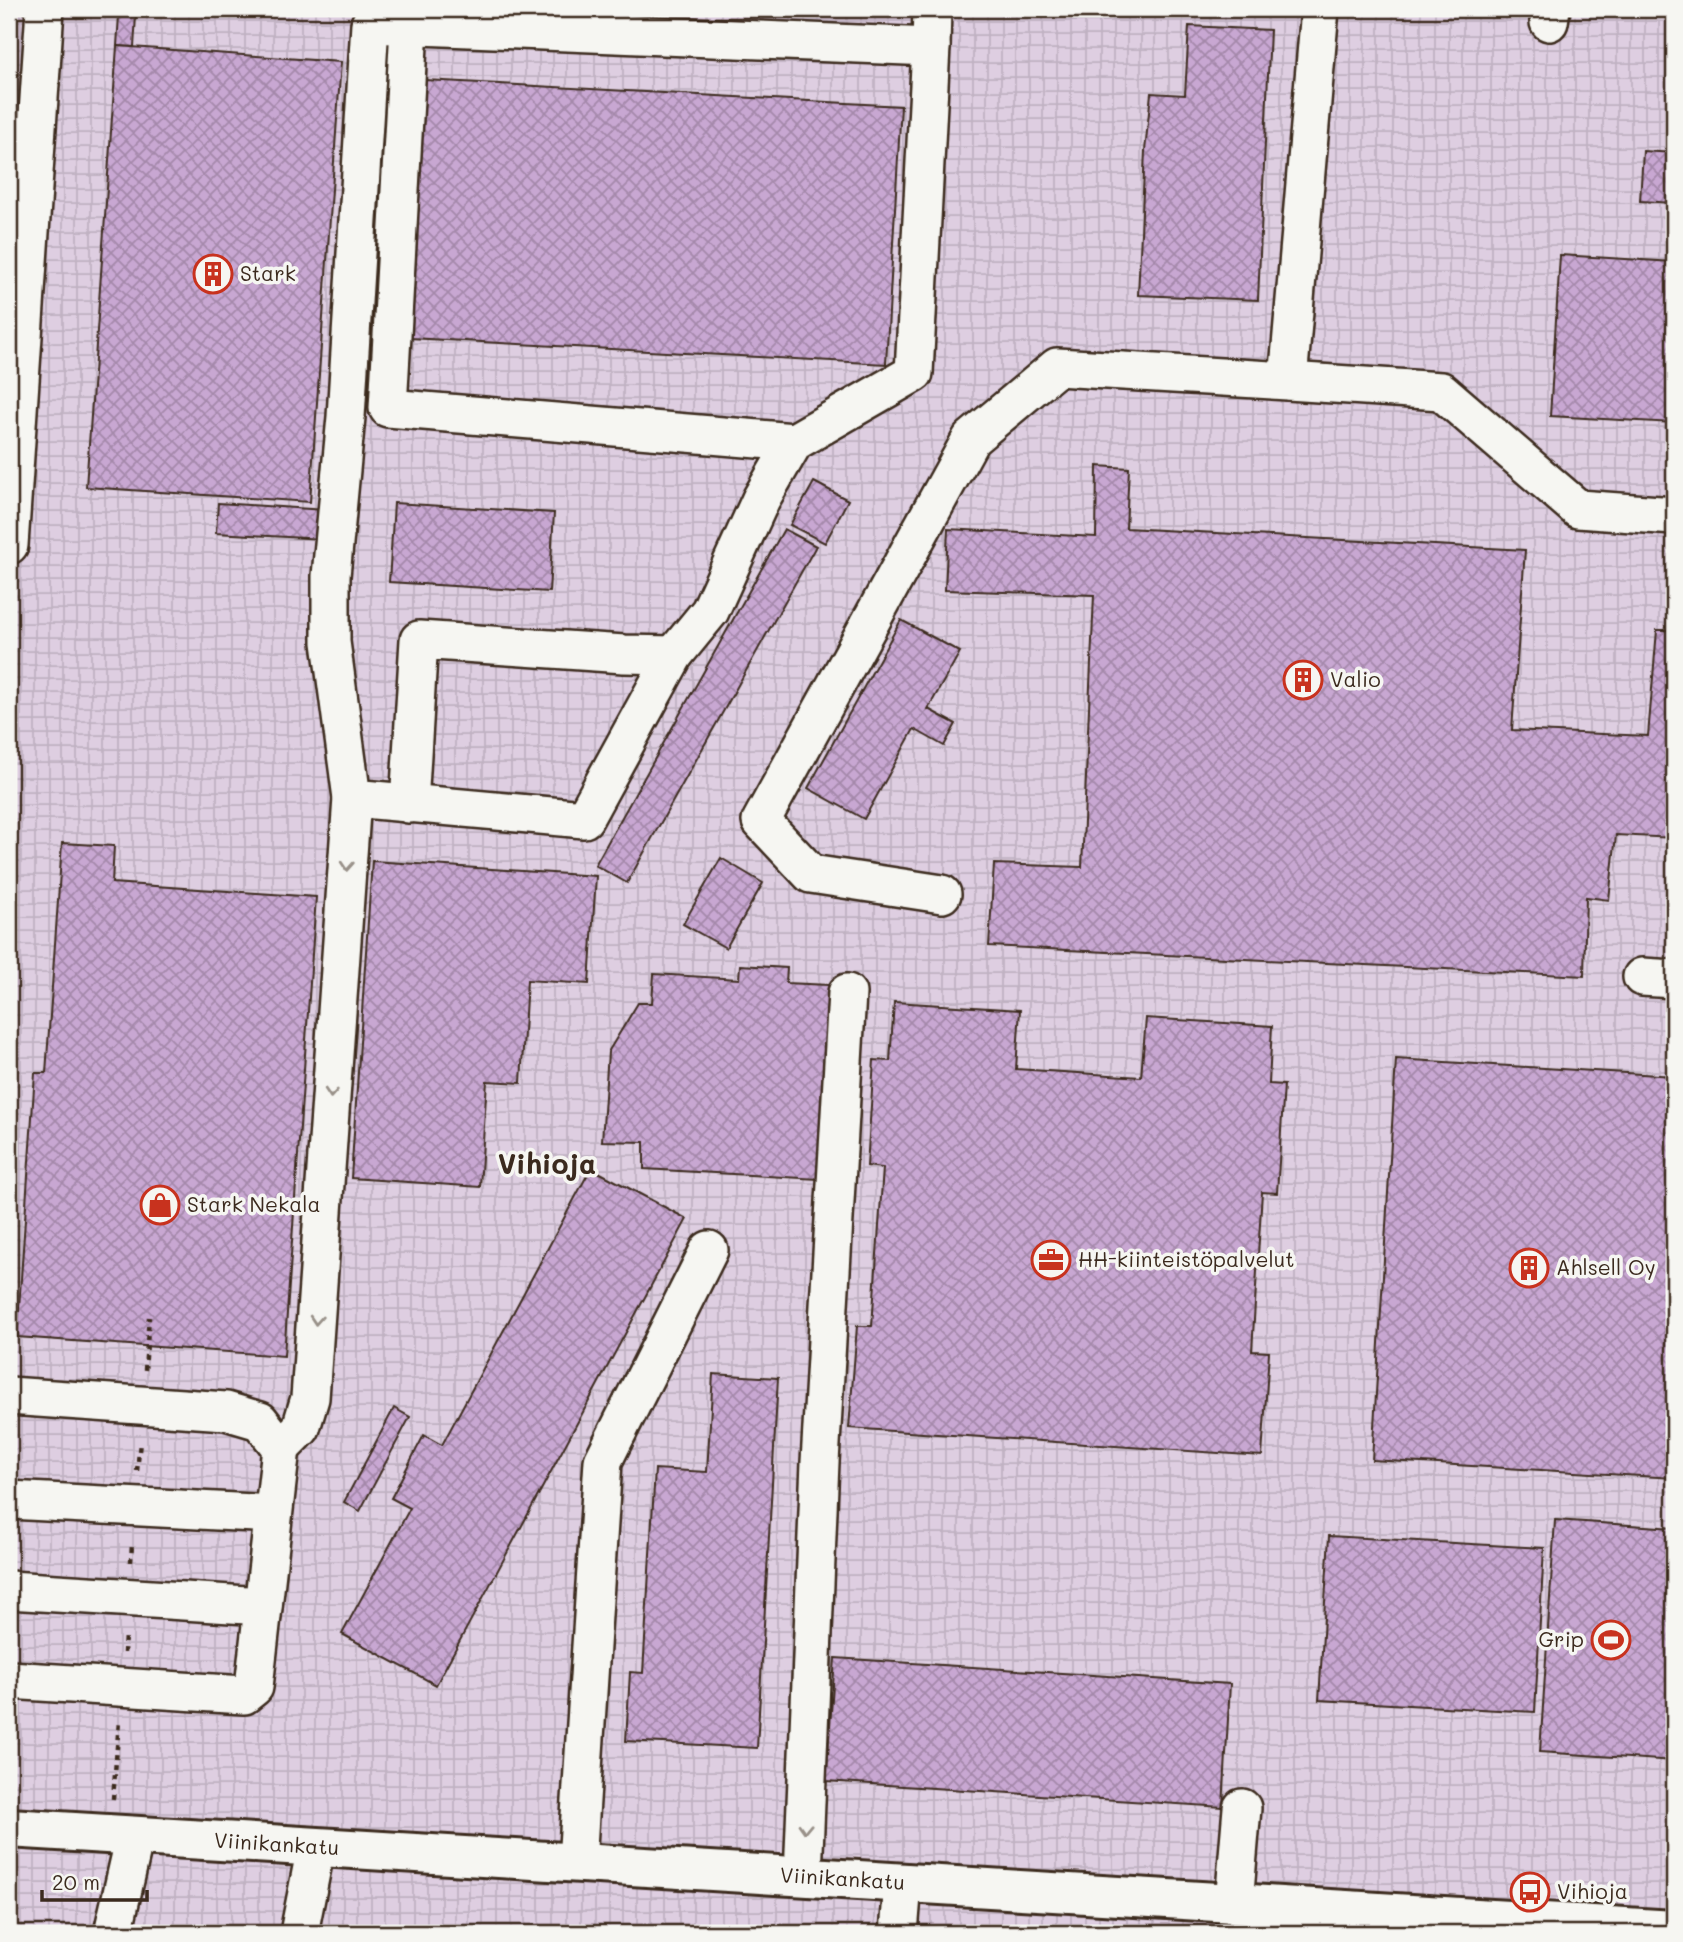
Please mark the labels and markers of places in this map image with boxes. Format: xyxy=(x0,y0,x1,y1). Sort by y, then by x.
building icon: Stark xyxy=(192,253,234,295)
place label: Stark xyxy=(240,259,296,286)
building icon: Valio xyxy=(1282,659,1324,701)
place label: Valio xyxy=(1330,665,1381,692)
shop icon: Stark Nekala xyxy=(139,1184,181,1226)
place label: Stark Nekala xyxy=(187,1190,321,1217)
office icon: HH-kiinteistöpalvelut xyxy=(1030,1239,1072,1281)
place label: HH-kiinteistöpalvelut xyxy=(1078,1245,1294,1272)
building icon: Ahlsell Oy xyxy=(1508,1247,1550,1289)
place label: Ahlsell Oy xyxy=(1556,1253,1656,1280)
sports icon: Grip xyxy=(1590,1619,1632,1661)
place label: Grip xyxy=(1539,1625,1584,1652)
bus stop icon: Vihioja xyxy=(1509,1871,1551,1913)
place label: Vihioja xyxy=(1557,1877,1628,1904)

